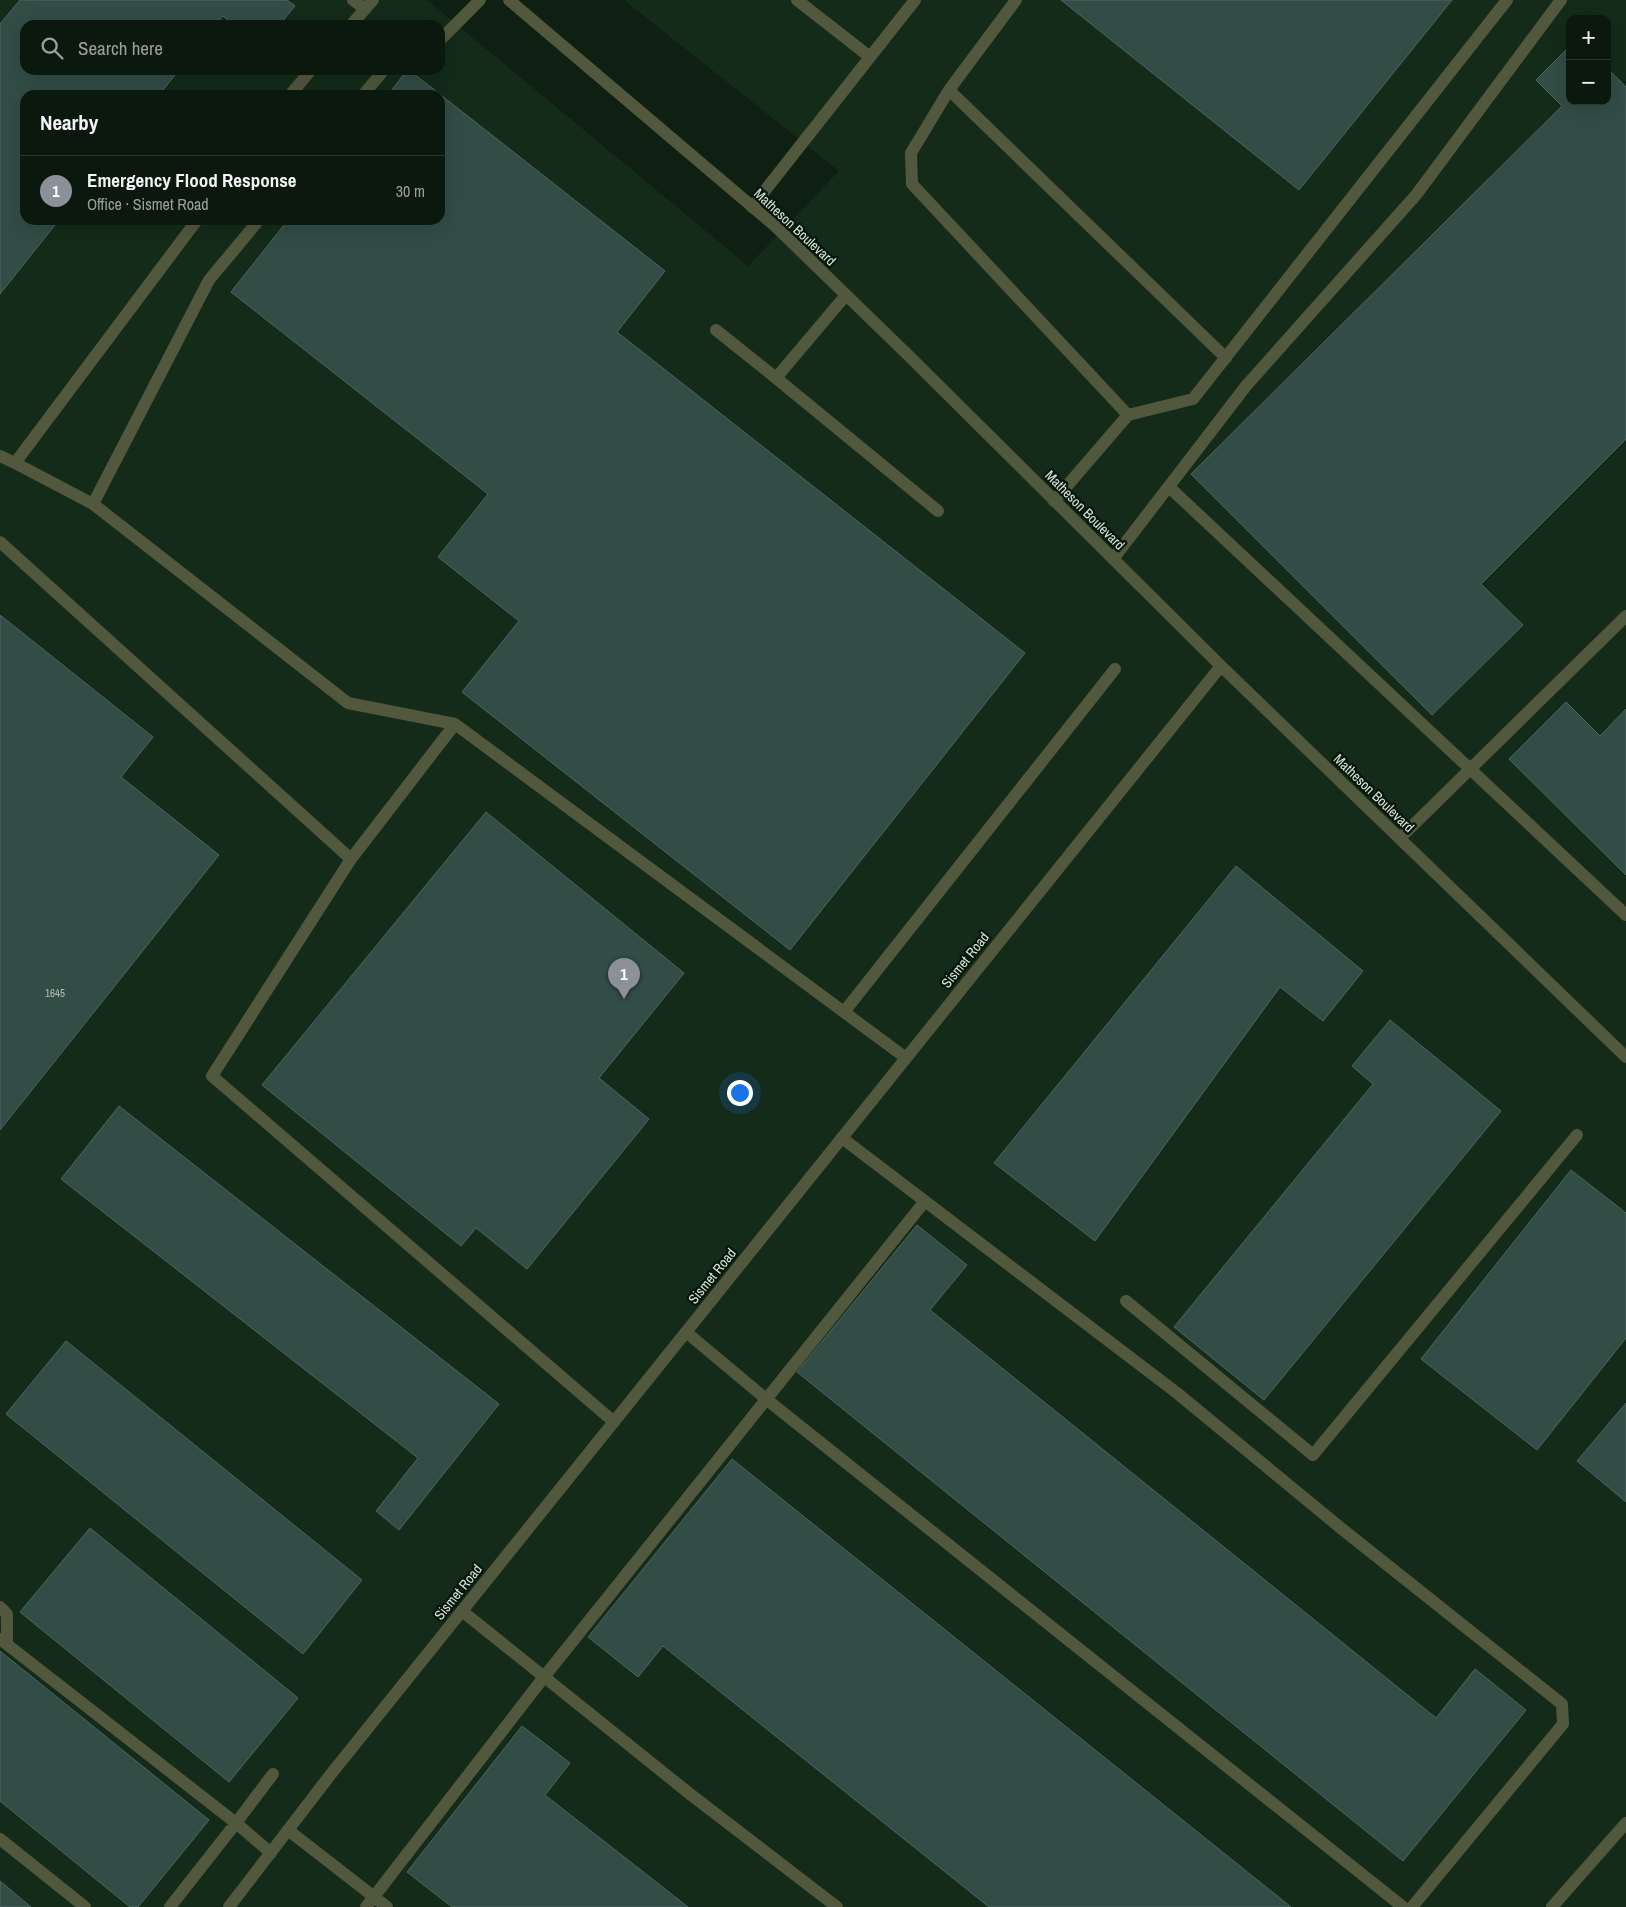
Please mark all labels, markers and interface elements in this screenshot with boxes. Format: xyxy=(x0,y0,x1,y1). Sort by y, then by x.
map controls xyxy=(1566,15,1611,105)
button: + xyxy=(1566,15,1611,60)
search box xyxy=(20,20,445,75)
icon: search xyxy=(38,34,66,62)
text: Search here xyxy=(78,35,163,61)
button: − xyxy=(1566,60,1611,105)
text: Nearby xyxy=(40,108,98,137)
text: Emergency Flood Response xyxy=(87,167,297,193)
text: 1 xyxy=(52,180,60,202)
text: 30 m xyxy=(396,180,425,202)
street label: Matheson Boulevard xyxy=(750,185,840,269)
text: Office · Sismet Road xyxy=(87,193,209,215)
street label: Matheson Boulevard xyxy=(1041,466,1129,554)
street label: Matheson Boulevard xyxy=(1330,750,1418,836)
street label: Sismet Road xyxy=(937,929,993,991)
pin: 1 xyxy=(608,958,640,999)
house number: 1645 xyxy=(45,986,65,1000)
your location xyxy=(727,1080,753,1106)
street label: Sismet Road xyxy=(684,1245,740,1307)
street label: Sismet Road xyxy=(430,1561,486,1623)

